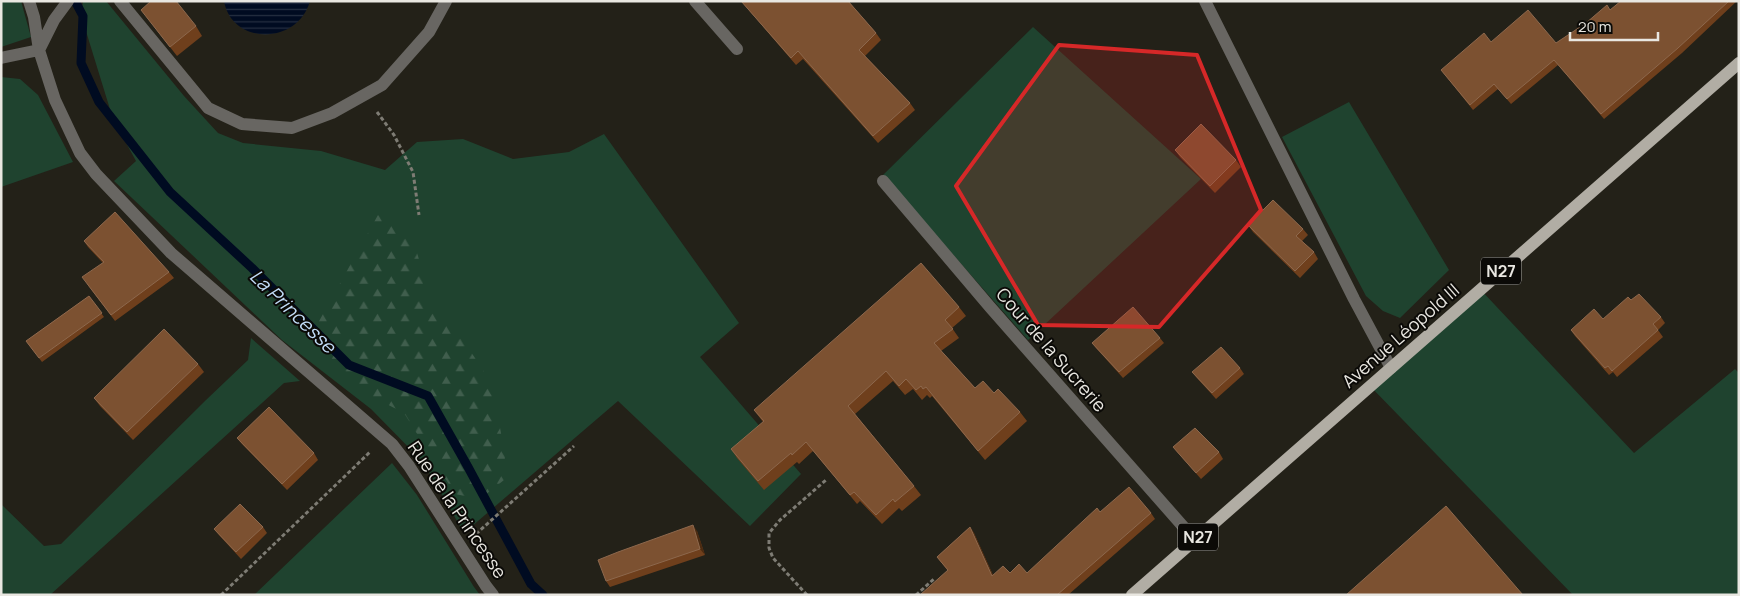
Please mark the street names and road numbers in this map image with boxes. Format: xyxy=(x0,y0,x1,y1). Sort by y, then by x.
road number: N27 xyxy=(1481,258,1521,284)
street label: Avenue Léopold III xyxy=(1337,278,1464,393)
street label: Cour de la Sucrerie xyxy=(991,282,1112,416)
street label: Rue de la Princesse xyxy=(403,436,513,583)
road number: N27 xyxy=(1178,524,1218,550)

